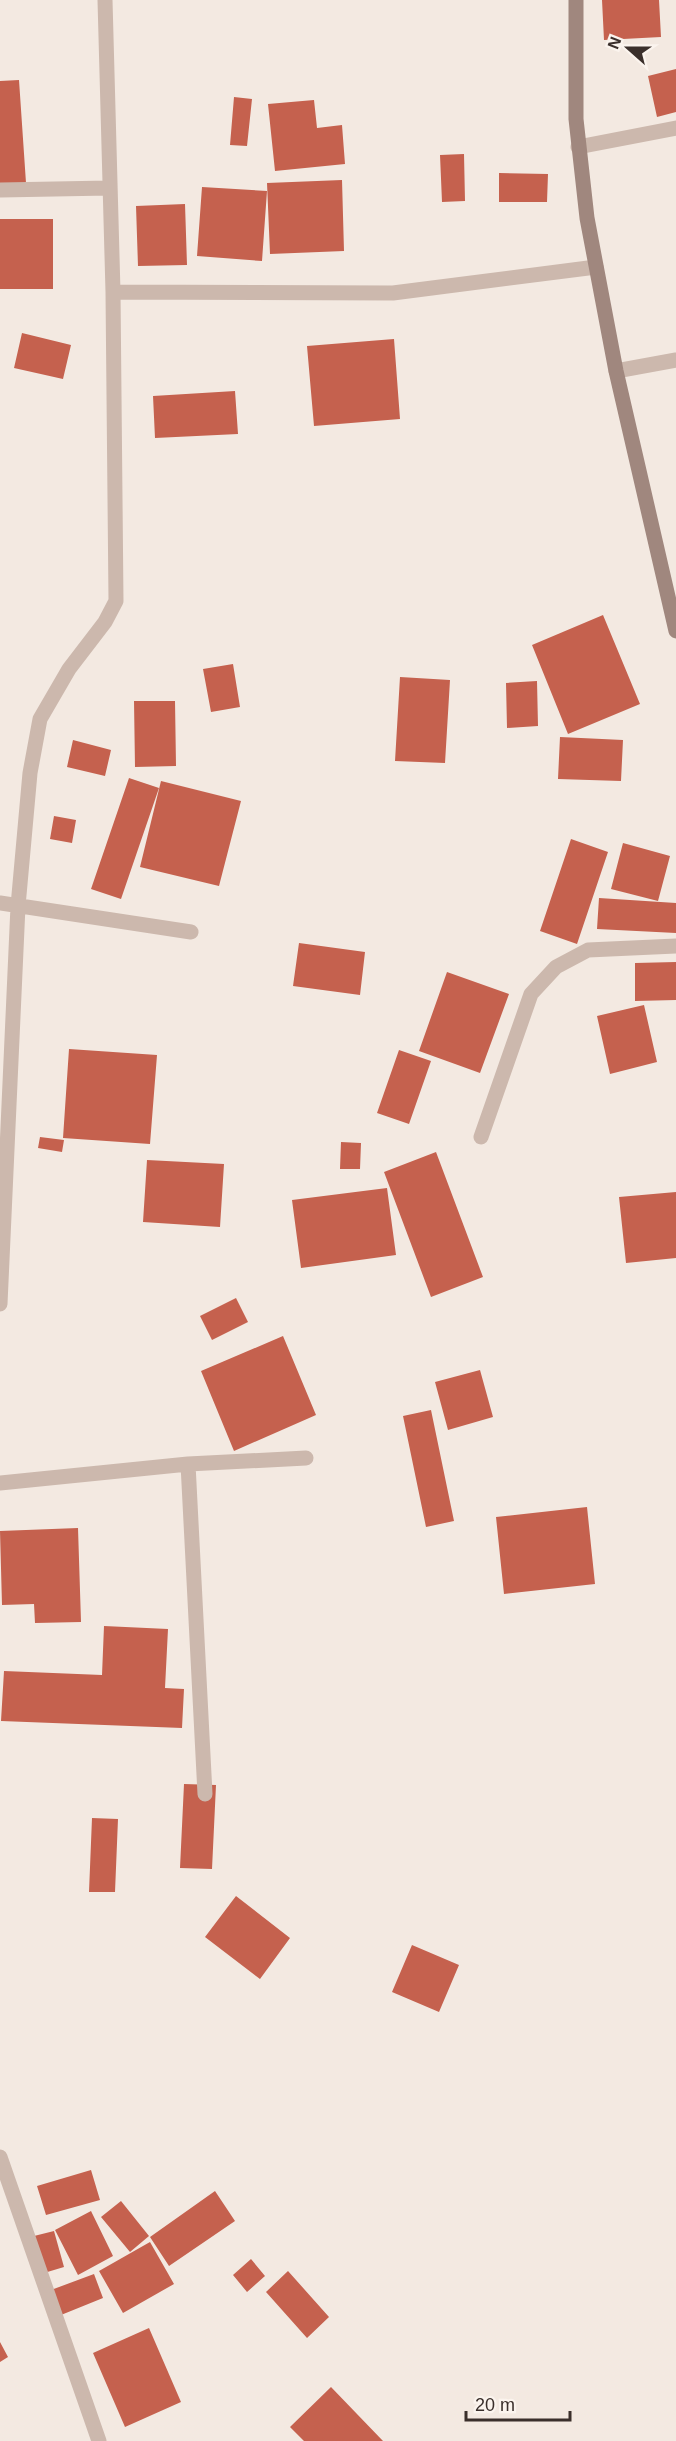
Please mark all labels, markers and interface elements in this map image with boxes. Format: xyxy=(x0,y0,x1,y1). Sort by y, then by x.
north arrow xyxy=(598,18,658,78)
text: N xyxy=(604,34,624,51)
scale bar xyxy=(466,2384,570,2422)
text: 20 m xyxy=(475,2395,515,2415)

